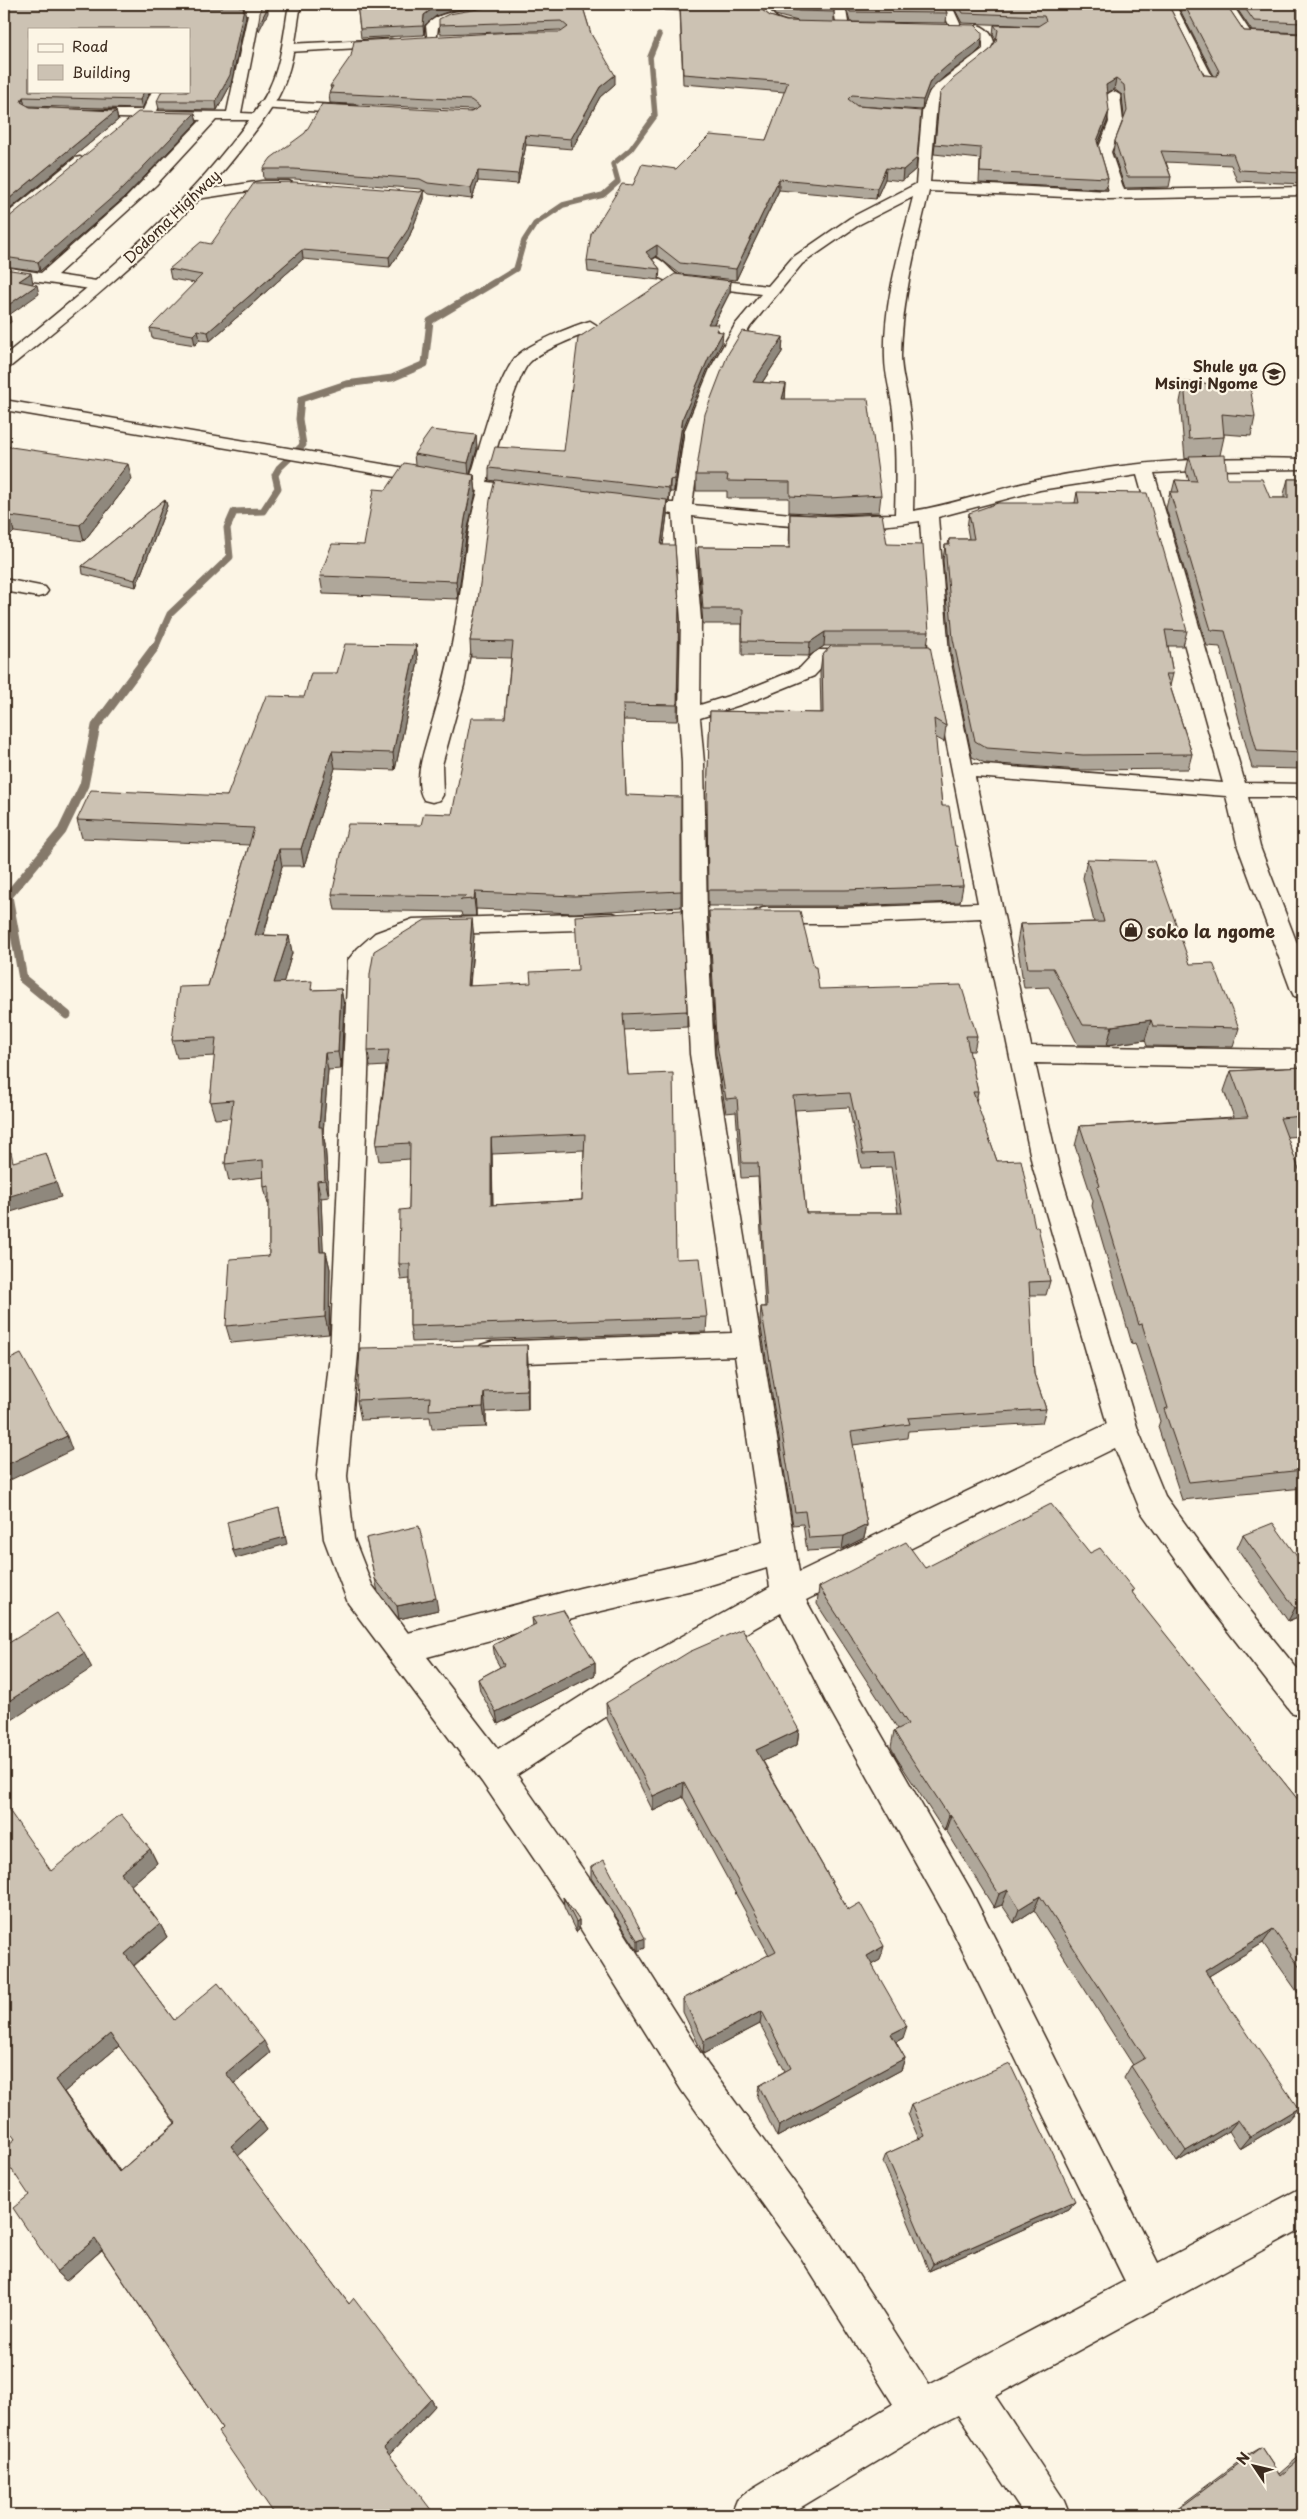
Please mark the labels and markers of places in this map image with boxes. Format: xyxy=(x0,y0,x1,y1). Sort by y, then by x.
place label: Shule ya Msingi Ngome xyxy=(1155,354,1259,394)
school or university icon: Shule ya Msingi Ngome xyxy=(1262,362,1286,386)
place label: soko la ngome xyxy=(1147,917,1275,944)
shop icon: soko la ngome xyxy=(1119,918,1143,942)

